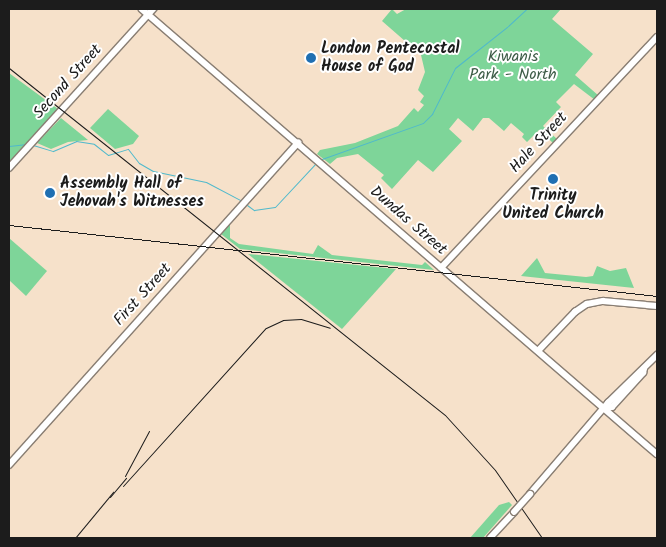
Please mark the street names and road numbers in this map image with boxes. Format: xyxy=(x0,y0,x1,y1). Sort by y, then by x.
street label: Second Street xyxy=(30,41,106,123)
street label: Hale Street xyxy=(506,109,572,177)
street label: Dundas Street xyxy=(366,182,450,260)
street label: First Street xyxy=(110,260,176,330)

